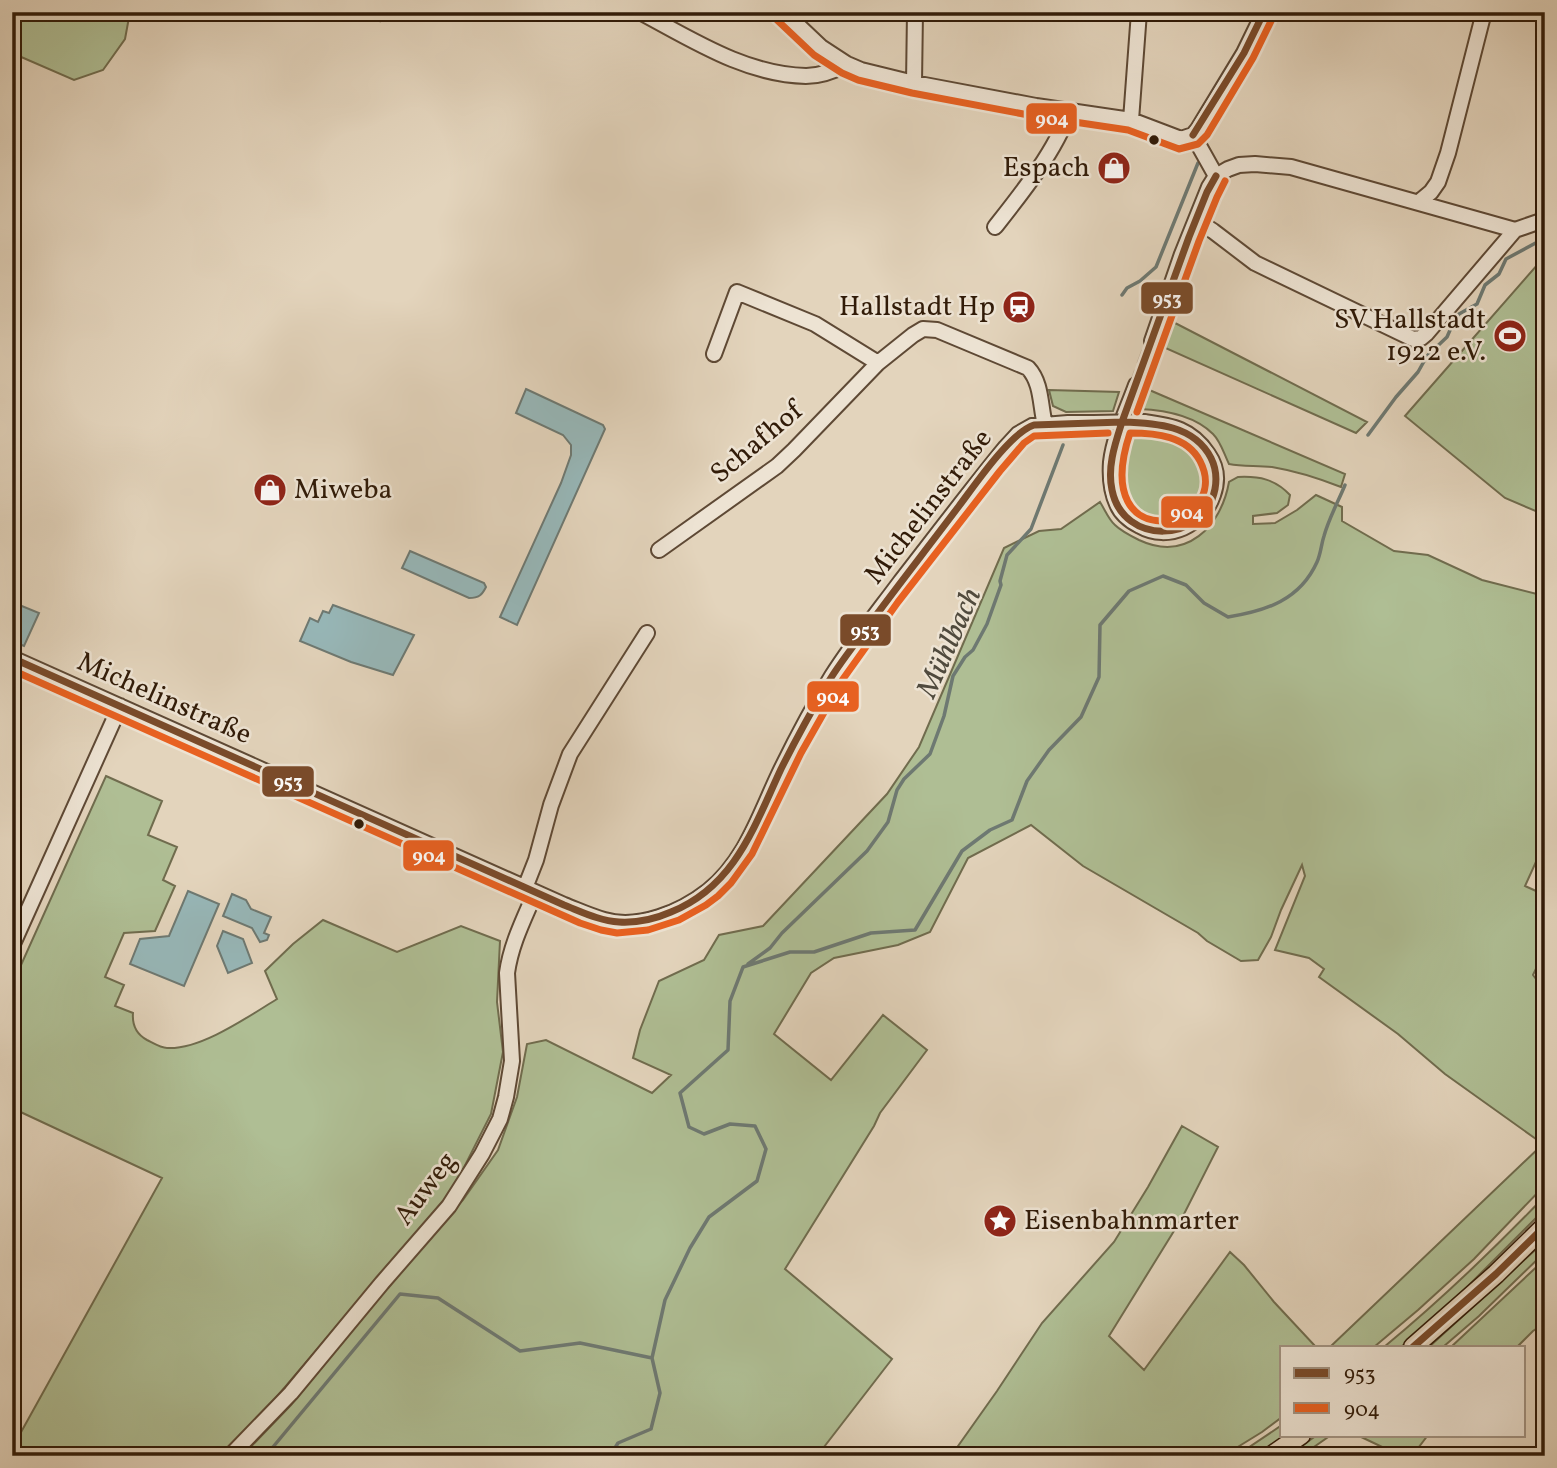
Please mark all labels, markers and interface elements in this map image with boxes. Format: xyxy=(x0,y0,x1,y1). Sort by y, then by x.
line badge: 904 xyxy=(1025,102,1078,135)
text: 904 xyxy=(1035,107,1069,133)
unlabelled marker xyxy=(1147,133,1161,147)
place label: Espach xyxy=(1003,149,1090,188)
shop icon: Espach xyxy=(1095,149,1133,187)
line badge: 953 xyxy=(1140,281,1194,315)
text: 953 xyxy=(1152,287,1182,313)
place label: Hallstadt Hp xyxy=(839,288,995,327)
station icon: Hallstadt Hp xyxy=(1000,288,1038,326)
place label: SV Hallstadt 1922 e.V. xyxy=(1334,301,1486,372)
sports icon: SV Hallstadt 1922 e.V. xyxy=(1491,317,1529,355)
street label: Schafhof xyxy=(702,391,814,493)
street label: Michelinstraße xyxy=(856,421,1002,593)
shop icon: Miweba xyxy=(251,471,289,509)
place label: Miweba xyxy=(294,471,392,510)
line badge: 904 xyxy=(1160,495,1214,529)
text: 904 xyxy=(1170,501,1204,527)
water label: Mühlbach xyxy=(907,581,993,706)
line badge: 953 xyxy=(839,613,892,647)
text: 953 xyxy=(850,619,880,645)
street label: Michelinstraße xyxy=(71,643,257,755)
line badge: 904 xyxy=(806,680,860,713)
text: 904 xyxy=(816,685,850,711)
line badge: 953 xyxy=(261,765,315,798)
text: 953 xyxy=(273,770,303,796)
unlabelled marker xyxy=(352,817,366,831)
line badge: 904 xyxy=(402,839,455,872)
text: 904 xyxy=(412,844,446,870)
street label: Auweg xyxy=(385,1144,467,1234)
place icon: Eisenbahnmarter xyxy=(981,1202,1019,1240)
place label: Eisenbahnmarter xyxy=(1024,1202,1239,1241)
legend xyxy=(1280,1346,1526,1436)
text: 953 xyxy=(1344,1360,1376,1389)
text: 904 xyxy=(1344,1396,1380,1425)

